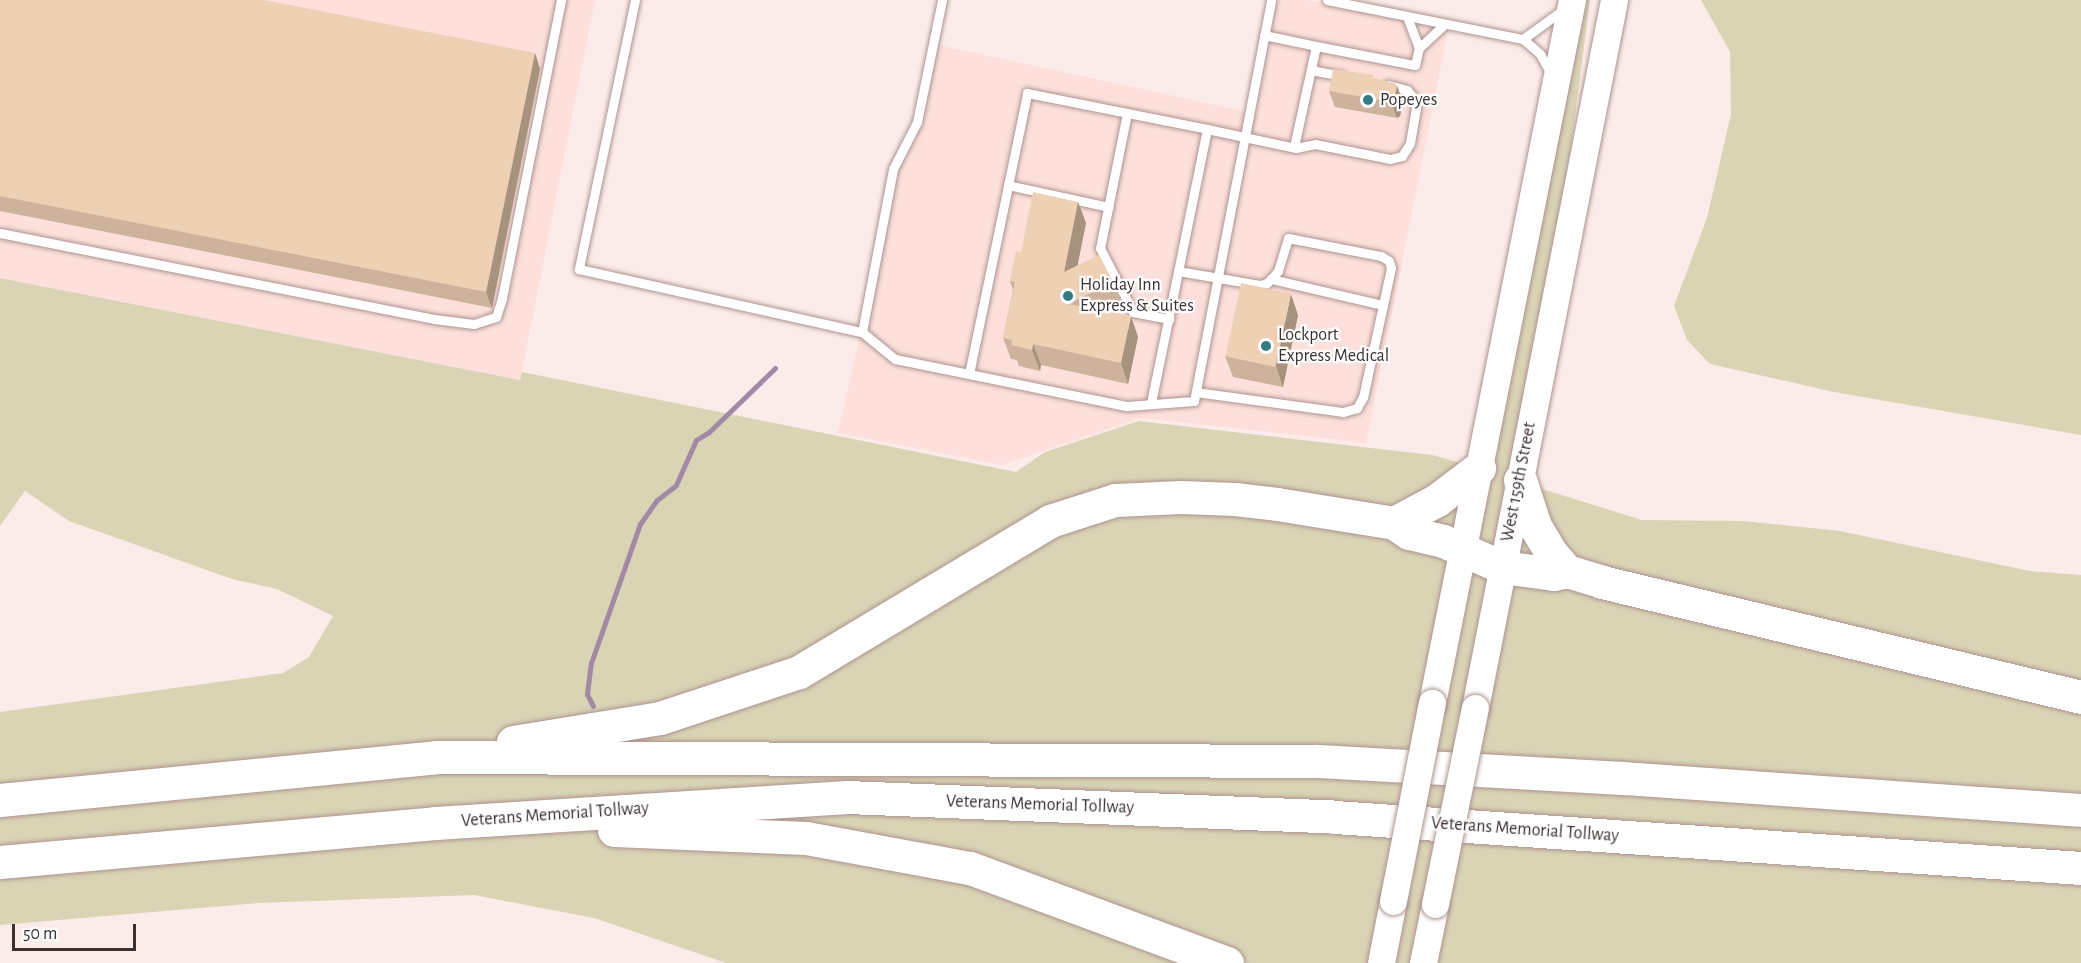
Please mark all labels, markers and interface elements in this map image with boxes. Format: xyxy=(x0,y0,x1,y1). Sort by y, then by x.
place label: Popeyes xyxy=(1380,89,1437,111)
marker: Popeyes xyxy=(1361,93,1375,107)
place label: Holiday Inn Express & Suites xyxy=(1080,275,1194,318)
marker: Holiday Inn Express & Suites xyxy=(1061,289,1075,303)
place label: Lockport Express Medical xyxy=(1278,325,1389,368)
marker: Lockport Express Medical xyxy=(1259,339,1273,353)
street label: West 159th Street xyxy=(1497,420,1541,544)
street label: Veterans Memorial Tollway xyxy=(946,791,1134,819)
street label: Veterans Memorial Tollway xyxy=(460,798,650,832)
street label: Veterans Memorial Tollway xyxy=(1430,813,1620,847)
scale bar xyxy=(15,912,140,950)
text: 50 m xyxy=(23,925,57,943)

